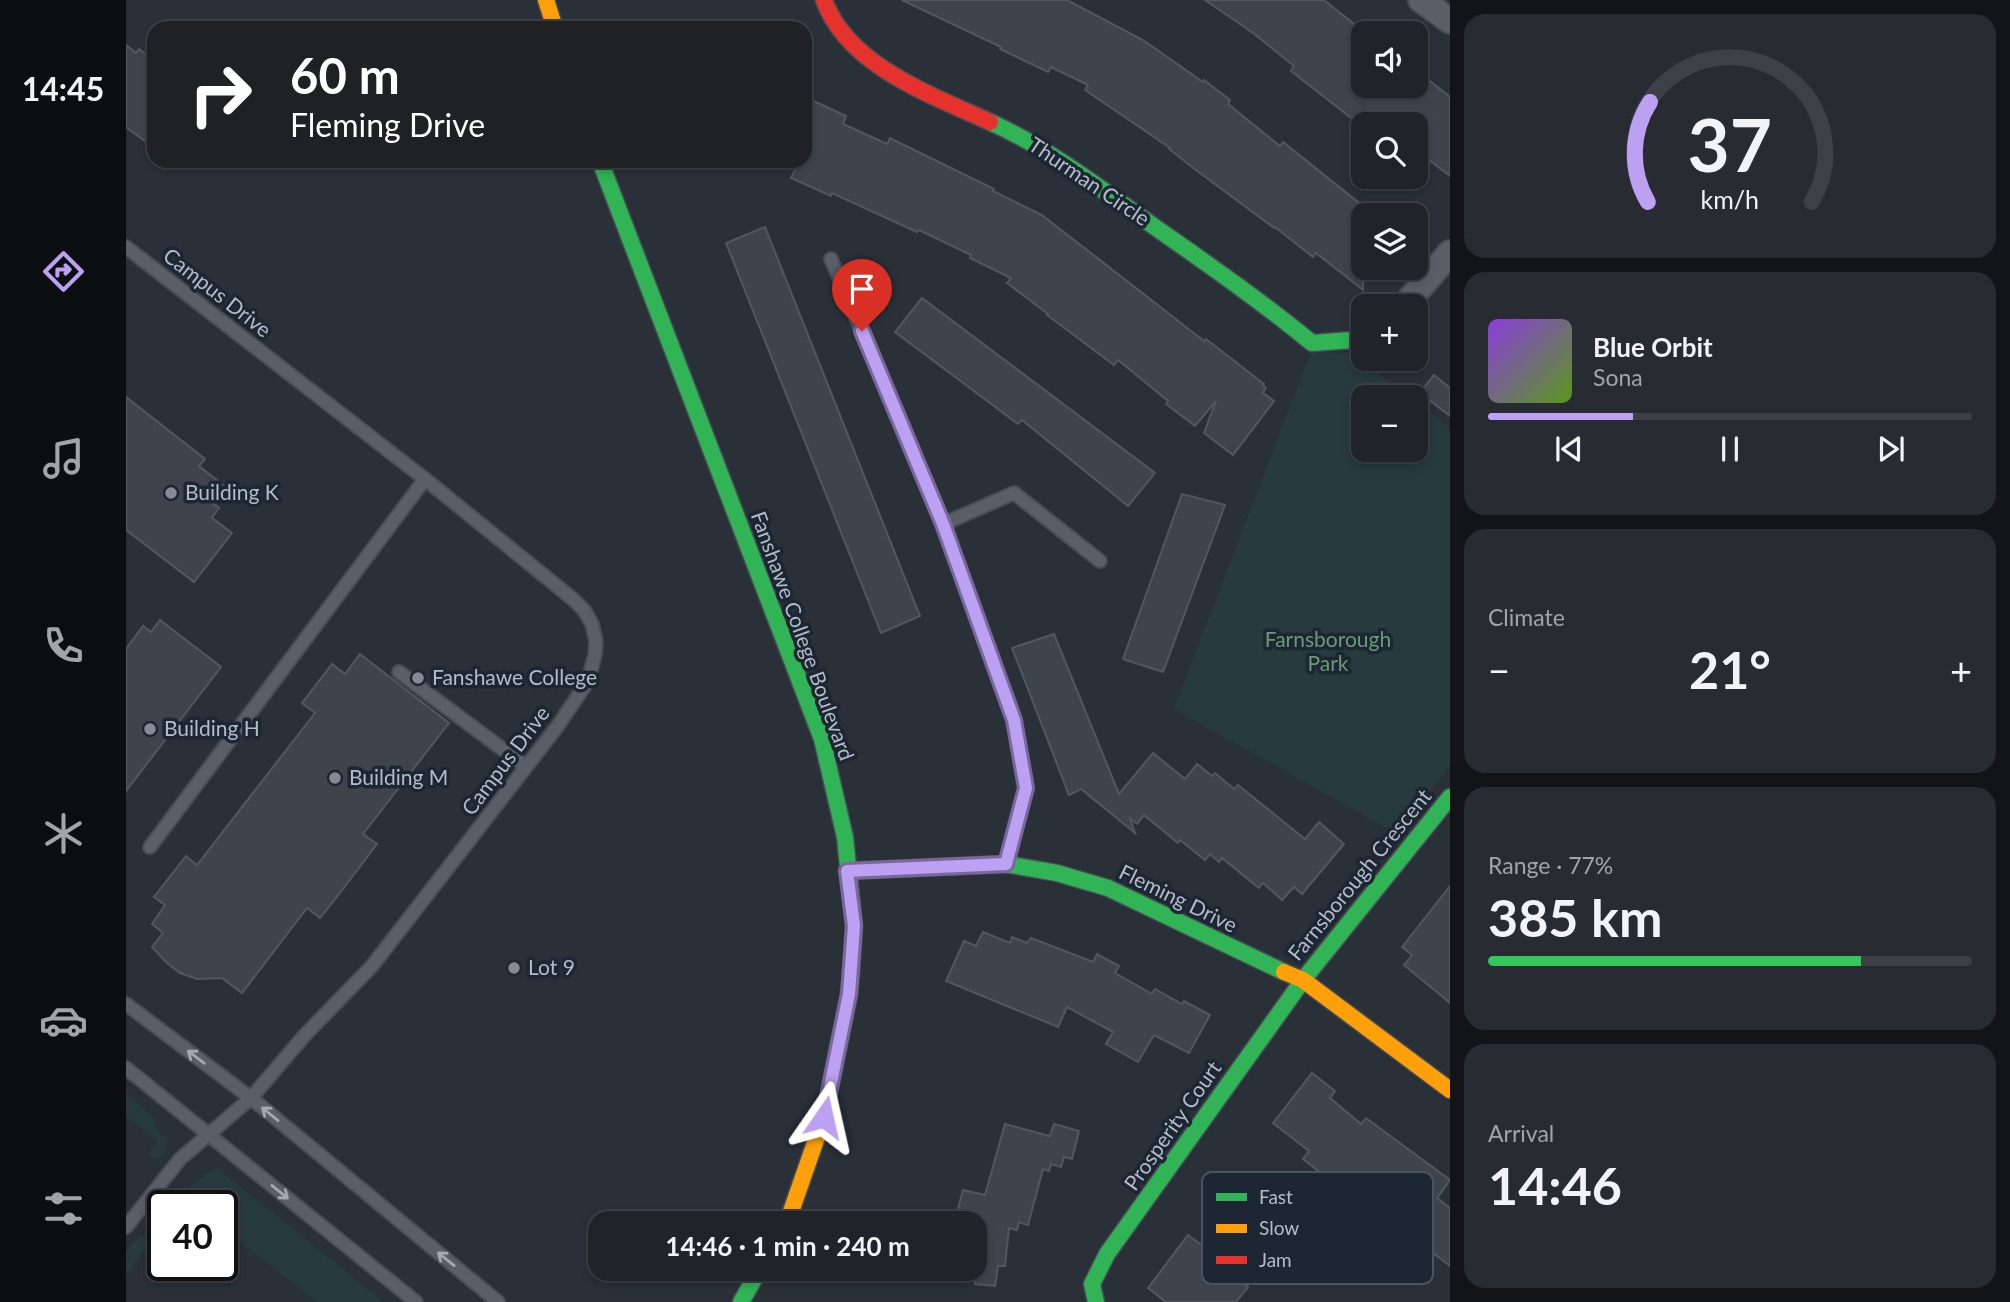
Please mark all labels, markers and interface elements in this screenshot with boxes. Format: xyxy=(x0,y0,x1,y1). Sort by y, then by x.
map controls xyxy=(1351,21,1428,462)
button: sound xyxy=(1351,21,1428,98)
text: 60 m xyxy=(290,46,400,104)
icon: right xyxy=(175,49,266,140)
text: 14:45 xyxy=(22,69,104,108)
text: 37 xyxy=(1688,100,1772,188)
text: Fleming Drive xyxy=(290,105,485,144)
button: search xyxy=(1351,112,1428,189)
street label: Thurman Circle xyxy=(1025,131,1155,230)
text: km/h xyxy=(1701,184,1759,214)
button: layers xyxy=(1351,203,1428,280)
street label: Campus Drive xyxy=(159,242,277,342)
icon: directions xyxy=(39,247,88,296)
pin xyxy=(832,259,892,331)
icon: arrive xyxy=(843,270,881,308)
button: + xyxy=(1351,294,1428,371)
text: Blue Orbit xyxy=(1593,331,1713,363)
text: Sona xyxy=(1593,363,1643,391)
button: − xyxy=(1351,385,1428,462)
icon: previous xyxy=(1550,430,1588,468)
icon: pause xyxy=(1711,430,1749,468)
icon: next xyxy=(1872,430,1910,468)
icon: music xyxy=(39,434,88,483)
place label: Building K xyxy=(185,479,279,504)
marker: Building K xyxy=(163,485,179,501)
street label: Fanshawe College Boulevard xyxy=(747,507,860,764)
text: Climate xyxy=(1488,603,1565,631)
icon: phone xyxy=(39,621,88,670)
park label: Farnsborough Park xyxy=(1265,626,1391,675)
text: 21° xyxy=(1689,638,1771,700)
text: − xyxy=(1488,647,1510,693)
text: + xyxy=(1950,647,1972,693)
place label: Fanshawe College xyxy=(432,664,597,689)
marker: Fanshawe College xyxy=(410,670,426,686)
street label: Campus Drive xyxy=(456,701,554,819)
place label: Building H xyxy=(164,715,260,740)
marker: Building H xyxy=(142,721,158,737)
place label: Building M xyxy=(349,764,448,789)
marker: Building M xyxy=(327,770,343,786)
street label: Farnsborough Crescent xyxy=(1282,783,1436,965)
icon: climate xyxy=(39,809,88,858)
text: Range · 77% xyxy=(1488,851,1613,879)
street label: Fleming Drive xyxy=(1116,858,1242,937)
text: 385 km xyxy=(1488,886,1662,948)
place label: Lot 9 xyxy=(528,954,575,979)
marker: Lot 9 xyxy=(506,960,522,976)
icon: car xyxy=(39,996,88,1045)
one-way arrow xyxy=(187,1050,206,1065)
street label: Prosperity Court xyxy=(1118,1055,1226,1195)
position arrow xyxy=(787,1080,861,1154)
one-way arrow xyxy=(261,1106,279,1122)
text: Arrival xyxy=(1488,1119,1554,1147)
text: 14:46 xyxy=(1488,1154,1622,1216)
legend xyxy=(1202,1172,1433,1284)
icon: filters xyxy=(39,1184,88,1233)
one-way arrow xyxy=(270,1185,288,1200)
text: Fast xyxy=(1259,1185,1293,1208)
speed limit sign: 40 xyxy=(147,1190,238,1281)
text: Slow xyxy=(1259,1216,1299,1239)
text: 14:46 · 1 min · 240 m xyxy=(665,1230,910,1262)
text: Jam xyxy=(1259,1248,1292,1271)
one-way arrow xyxy=(437,1251,455,1266)

